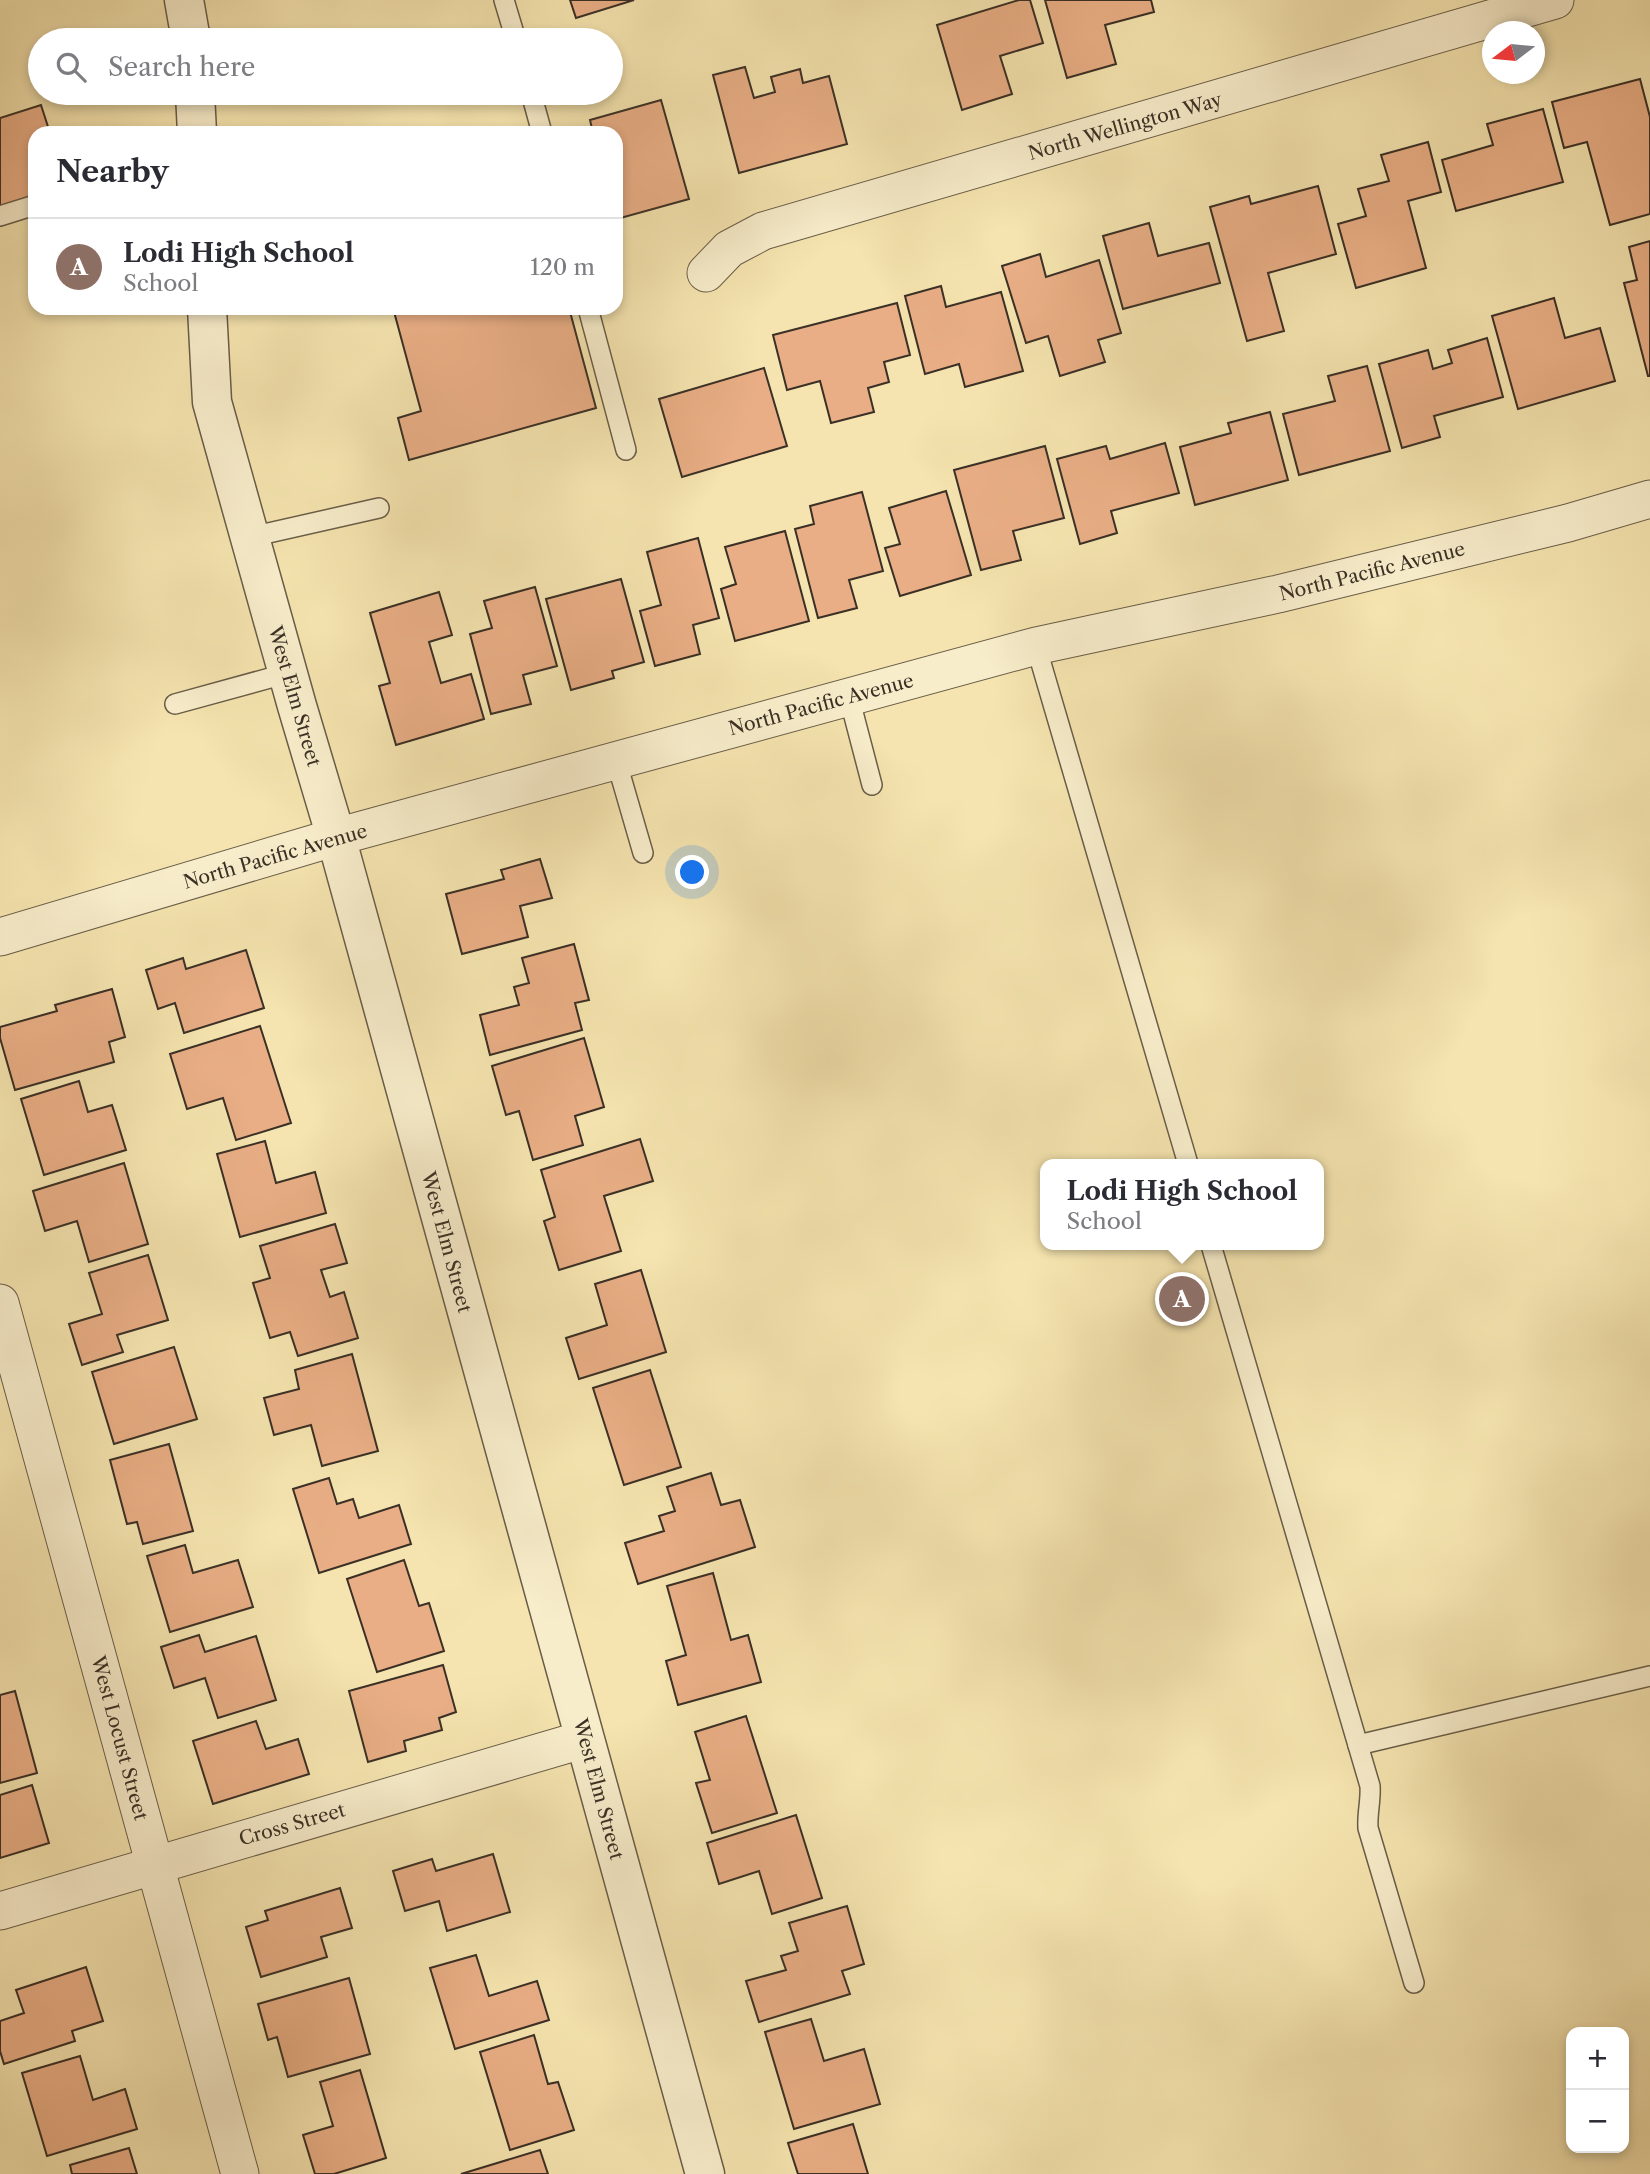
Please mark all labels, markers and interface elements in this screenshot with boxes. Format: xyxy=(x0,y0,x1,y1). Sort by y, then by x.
north arrow xyxy=(1482,21,1545,84)
search box xyxy=(28,28,623,105)
icon: search xyxy=(52,48,90,86)
text: Search here xyxy=(108,51,255,83)
street label: North Wellington Way xyxy=(1026,88,1225,165)
text: Nearby xyxy=(56,153,169,190)
text: Lodi High School xyxy=(123,237,354,269)
text: A xyxy=(70,253,88,281)
text: 120 m xyxy=(530,253,595,281)
text: School xyxy=(123,269,198,297)
street label: North Pacific Avenue xyxy=(1277,537,1467,606)
street label: West Elm Street xyxy=(263,622,326,769)
street label: North Pacific Avenue xyxy=(726,669,916,740)
street label: North Pacific Avenue xyxy=(180,819,370,894)
your location xyxy=(675,855,709,889)
popup xyxy=(1040,1159,1324,1250)
street label: West Elm Street xyxy=(416,1168,476,1315)
text: Lodi High School xyxy=(1067,1175,1298,1207)
text: School xyxy=(1067,1207,1142,1235)
pin: A xyxy=(1159,1273,1205,1325)
street label: West Locust Street xyxy=(86,1652,153,1823)
street label: West Elm Street xyxy=(568,1715,628,1862)
street label: Cross Street xyxy=(236,1798,348,1851)
map controls xyxy=(1566,2027,1629,2153)
button: + xyxy=(1566,2027,1629,2090)
button: − xyxy=(1566,2090,1629,2153)

